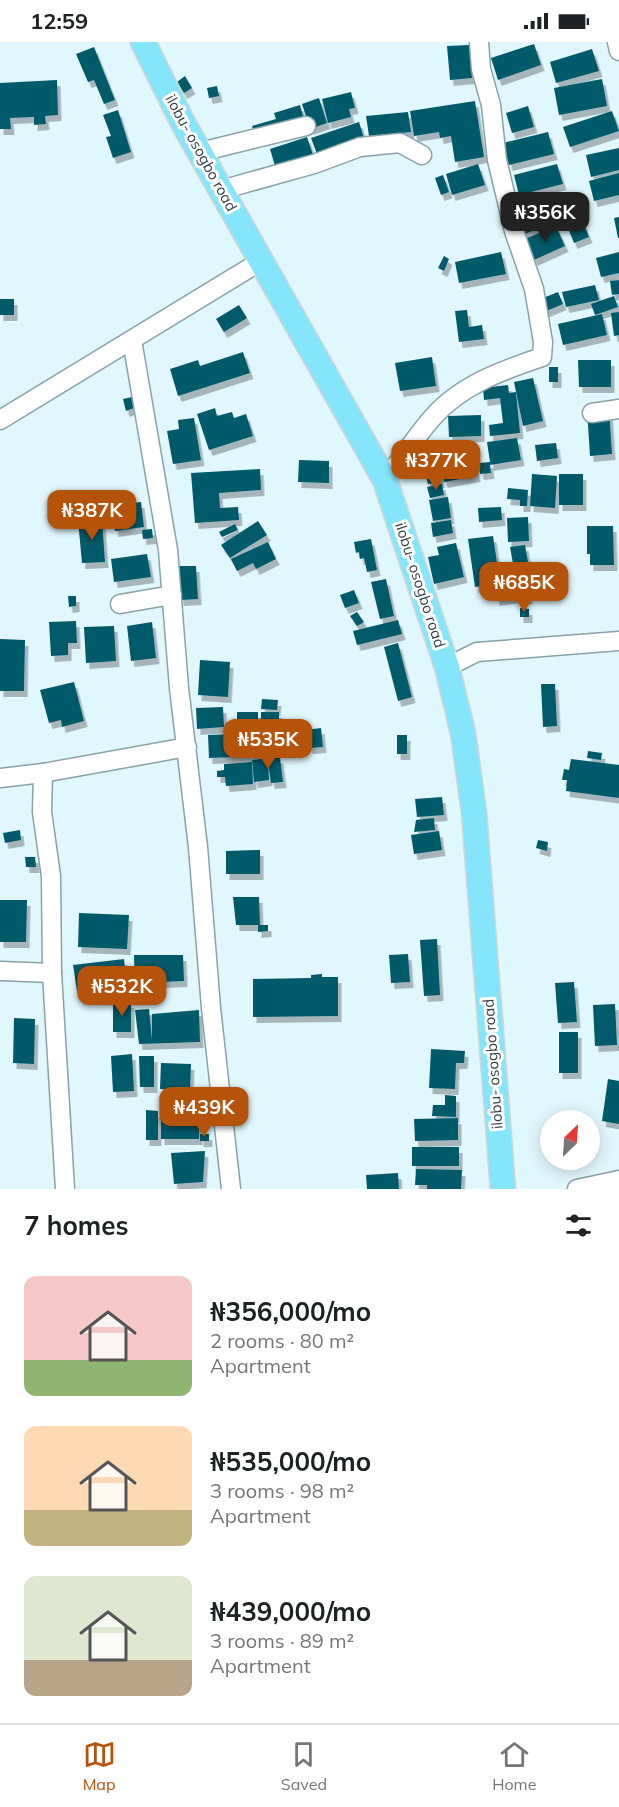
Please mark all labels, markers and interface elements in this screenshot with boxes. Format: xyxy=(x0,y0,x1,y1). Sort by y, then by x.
text: 12:59 xyxy=(30,7,88,35)
street label: ilobu- osogbo road xyxy=(161,91,241,215)
pin: ₦356K xyxy=(503,192,587,243)
text: ₦356K xyxy=(514,199,576,224)
pin: ₦377K xyxy=(394,440,478,491)
text: ₦377K xyxy=(405,447,467,472)
pin: ₦387K xyxy=(50,490,134,541)
text: ₦387K xyxy=(61,497,123,522)
street label: ilobu- osogbo road xyxy=(391,520,450,650)
pin: ₦685K xyxy=(482,562,566,613)
text: ₦685K xyxy=(493,569,555,594)
pin: ₦535K xyxy=(226,719,310,770)
text: ₦535K xyxy=(237,726,299,751)
pin: ₦532K xyxy=(80,966,164,1017)
text: ₦532K xyxy=(91,973,153,998)
street label: ilobu- osogbo road xyxy=(478,998,507,1130)
pin: ₦439K xyxy=(162,1087,246,1138)
text: ₦439K xyxy=(173,1094,235,1119)
north arrow xyxy=(540,1110,600,1170)
map controls xyxy=(540,1110,600,1170)
text: 7 homes xyxy=(24,1209,128,1242)
icon: filters xyxy=(562,1209,595,1242)
text: ₦356,000/mo xyxy=(210,1295,371,1328)
icon: home xyxy=(72,1300,144,1372)
text: 2 rooms · 80 m² xyxy=(210,1328,354,1353)
text: Apartment xyxy=(210,1353,311,1378)
text: ₦535,000/mo xyxy=(210,1445,371,1478)
icon: home xyxy=(72,1450,144,1522)
text: 3 rooms · 98 m² xyxy=(210,1478,354,1503)
text: Apartment xyxy=(210,1503,311,1528)
text: ₦439,000/mo xyxy=(210,1595,371,1628)
icon: home xyxy=(72,1600,144,1672)
text: 3 rooms · 89 m² xyxy=(210,1628,354,1653)
text: Apartment xyxy=(210,1653,311,1678)
tab: Map xyxy=(83,1738,116,1794)
tab: Saved xyxy=(281,1738,327,1794)
tab: Home xyxy=(492,1738,536,1794)

